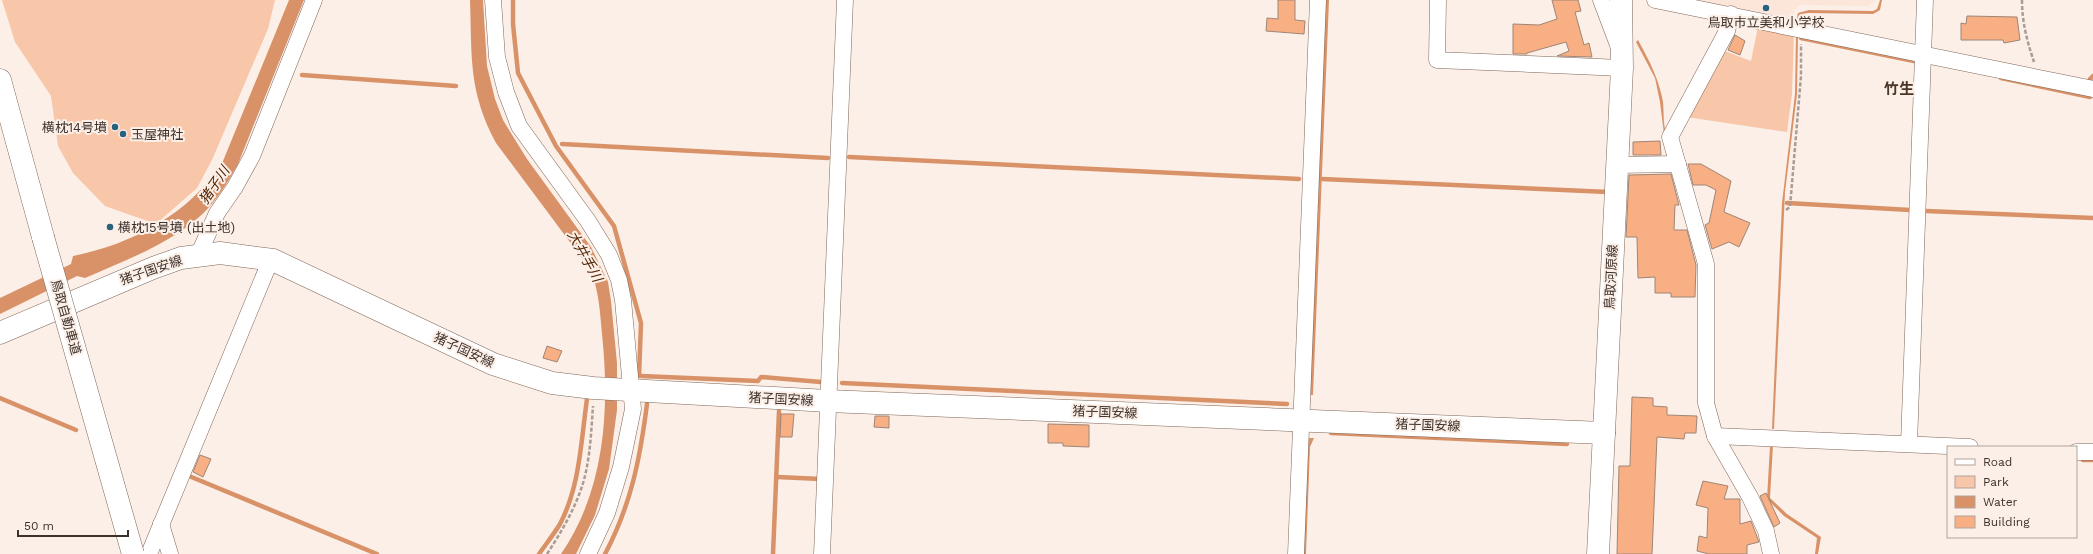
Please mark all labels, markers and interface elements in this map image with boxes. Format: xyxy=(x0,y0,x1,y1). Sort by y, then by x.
marker: 鳥取市立美和小学校 xyxy=(1761,3,1771,13)
place label: 鳥取市立美和小学校 xyxy=(1707,15,1825,30)
district label: 竹生 xyxy=(1884,80,1914,98)
place label: 横枕14号墳 xyxy=(42,120,107,135)
marker: 横枕14号墳 xyxy=(110,122,120,132)
place label: 玉屋神社 xyxy=(131,127,183,142)
marker: 玉屋神社 xyxy=(118,129,128,139)
water label: 猪子川 xyxy=(196,161,233,207)
place label: 横枕15号墳 (出土地) xyxy=(118,220,235,235)
marker: 横枕15号墳 (出土地) xyxy=(105,222,115,232)
water label: 大井手川 xyxy=(564,228,607,286)
street label: 鳥取河原線 xyxy=(1602,244,1620,310)
street label: 猪子国安線 xyxy=(118,252,184,288)
street label: 鳥取自動車道 xyxy=(48,277,84,357)
street label: 猪子国安線 xyxy=(431,329,497,371)
street label: 猪子国安線 xyxy=(748,390,814,408)
street label: 猪子国安線 xyxy=(1072,403,1138,421)
street label: 猪子国安線 xyxy=(1395,416,1461,434)
legend xyxy=(1947,446,2077,538)
text: Road xyxy=(1983,455,2012,469)
text: Park xyxy=(1983,475,2009,489)
text: Water xyxy=(1983,495,2018,509)
scale bar xyxy=(18,512,128,538)
text: Building xyxy=(1983,515,2030,529)
text: 50 m xyxy=(24,519,54,533)

